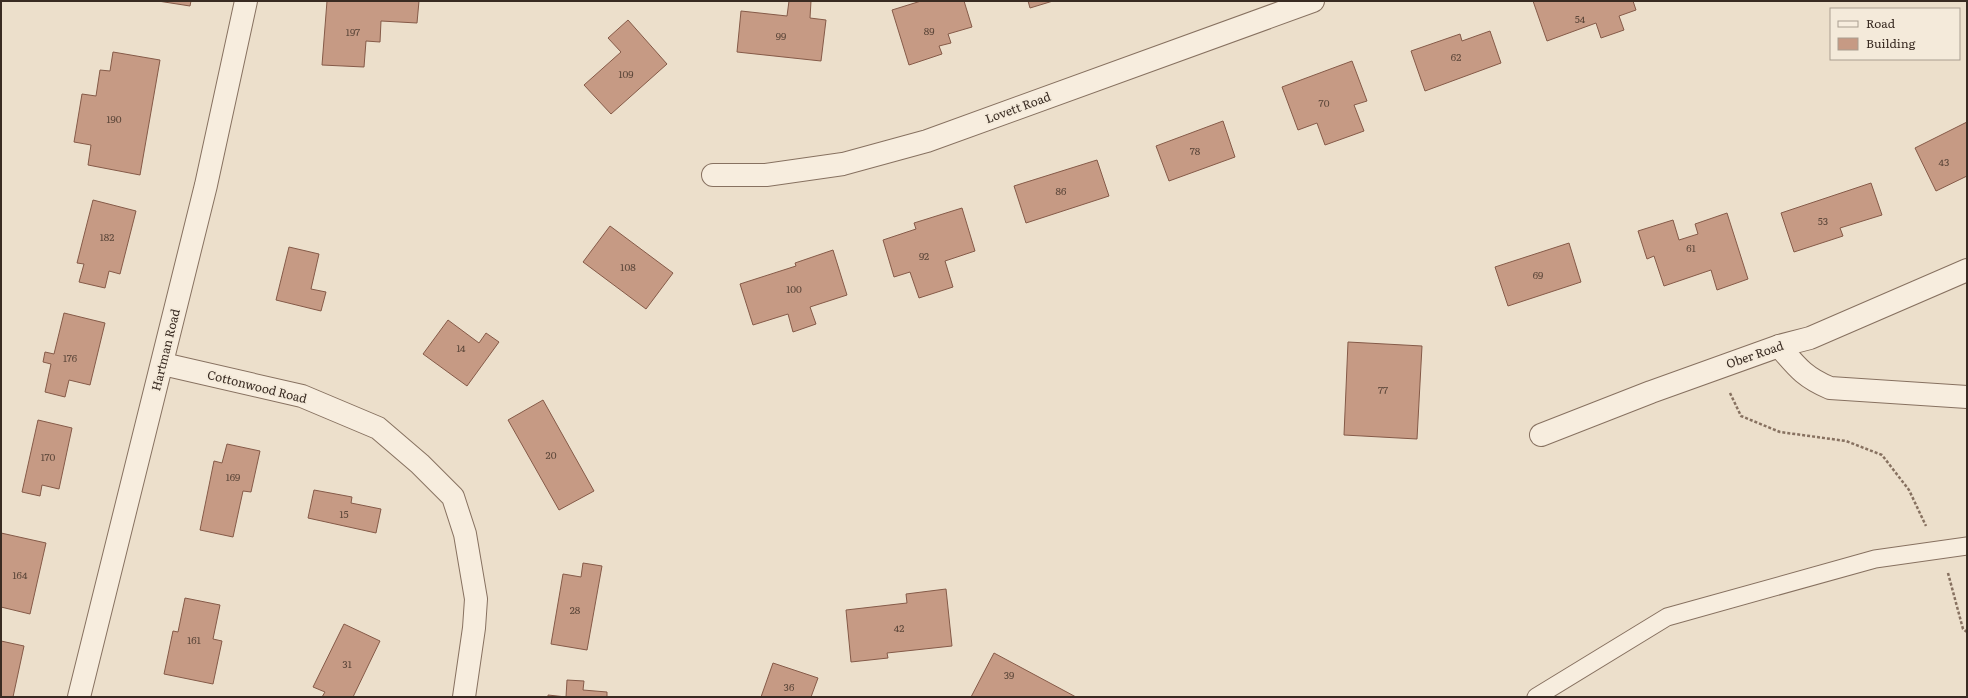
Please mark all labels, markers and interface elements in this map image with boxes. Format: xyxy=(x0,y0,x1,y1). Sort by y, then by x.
legend xyxy=(1830,8,1960,60)
house number: 54 xyxy=(1575,11,1586,26)
text: Road xyxy=(1866,14,1896,32)
house number: 89 xyxy=(924,23,934,38)
house number: 197 xyxy=(346,24,360,39)
house number: 99 xyxy=(776,28,786,43)
text: Building xyxy=(1866,34,1916,52)
house number: 62 xyxy=(1451,49,1461,64)
house number: 109 xyxy=(618,66,634,81)
street label: Lovett Road xyxy=(982,87,1054,127)
house number: 70 xyxy=(1319,95,1330,110)
house number: 190 xyxy=(106,111,122,126)
house number: 78 xyxy=(1190,143,1201,158)
house number: 43 xyxy=(1939,154,1949,169)
house number: 86 xyxy=(1056,183,1067,198)
house number: 53 xyxy=(1818,213,1828,228)
house number: 182 xyxy=(100,229,114,244)
house number: 61 xyxy=(1686,240,1696,255)
house number: 92 xyxy=(919,248,929,263)
house number: 108 xyxy=(620,259,636,274)
house number: 69 xyxy=(1533,267,1543,282)
house number: 100 xyxy=(786,281,802,296)
street label: Hartman Road xyxy=(146,306,184,393)
street label: Ober Road xyxy=(1724,336,1786,372)
house number: 14 xyxy=(456,340,466,355)
house number: 176 xyxy=(63,350,78,365)
street label: Cottonwood Road xyxy=(205,365,310,407)
house number: 77 xyxy=(1378,382,1388,397)
house number: 20 xyxy=(546,447,557,462)
house number: 170 xyxy=(41,449,56,464)
house number: 169 xyxy=(226,469,240,484)
house number: 15 xyxy=(339,506,349,521)
house number: 164 xyxy=(13,567,28,582)
house number: 28 xyxy=(570,602,581,617)
house number: 42 xyxy=(894,620,904,635)
house number: 161 xyxy=(187,632,201,647)
house number: 31 xyxy=(342,656,352,671)
house number: 39 xyxy=(1004,667,1014,682)
house number: 36 xyxy=(784,679,795,694)

